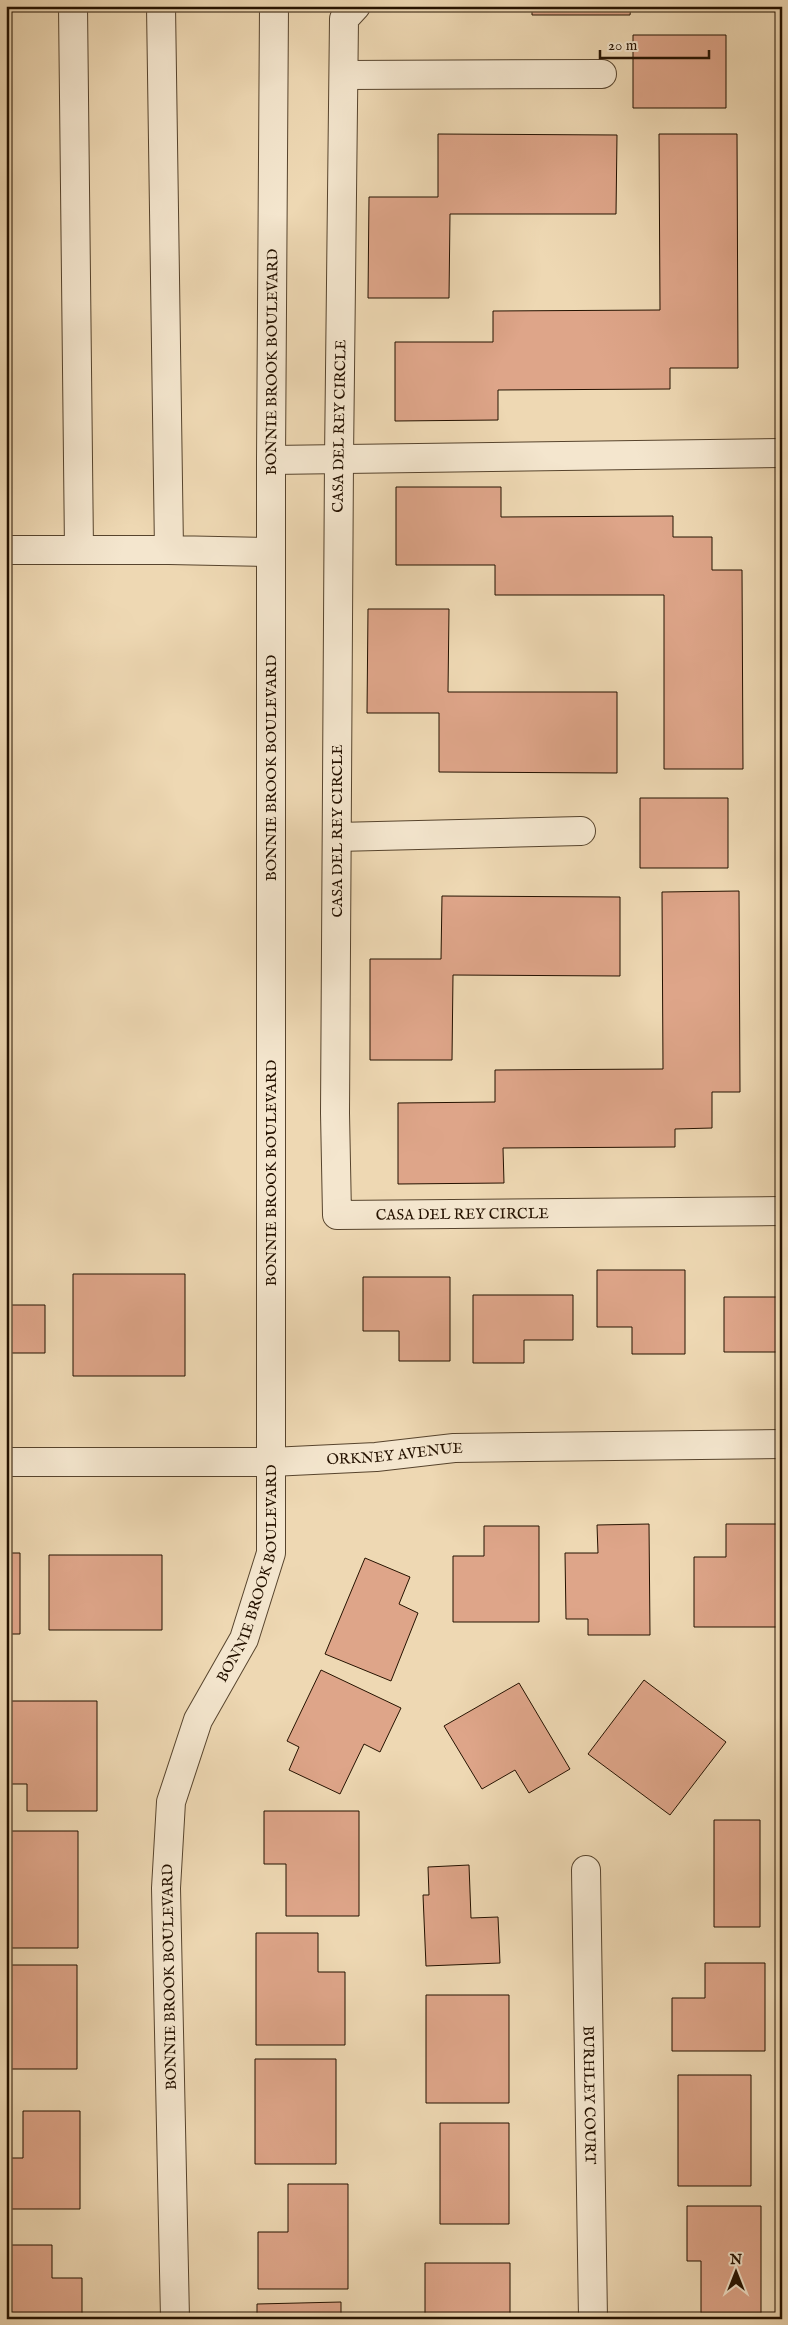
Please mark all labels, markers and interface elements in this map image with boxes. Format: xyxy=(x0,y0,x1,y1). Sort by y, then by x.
scale bar xyxy=(600,28,709,60)
text: 20 m xyxy=(608,36,638,55)
street label: BONNIE BROOK BOULEVARD xyxy=(262,249,282,475)
street label: CASA DEL REY CIRCLE xyxy=(328,339,351,513)
street label: BONNIE BROOK BOULEVARD xyxy=(262,655,281,881)
street label: CASA DEL REY CIRCLE xyxy=(328,744,347,918)
street label: BONNIE BROOK BOULEVARD xyxy=(262,1060,281,1286)
street label: CASA DEL REY CIRCLE xyxy=(376,1204,549,1225)
street label: ORKNEY AVENUE xyxy=(326,1439,463,1469)
street label: BONNIE BROOK BOULEVARD xyxy=(212,1465,281,1686)
street label: BONNIE BROOK BOULEVARD xyxy=(158,1864,181,2090)
street label: BURHLEY COURT xyxy=(578,2025,600,2165)
north arrow xyxy=(710,2248,760,2298)
text: N xyxy=(729,2251,742,2269)

